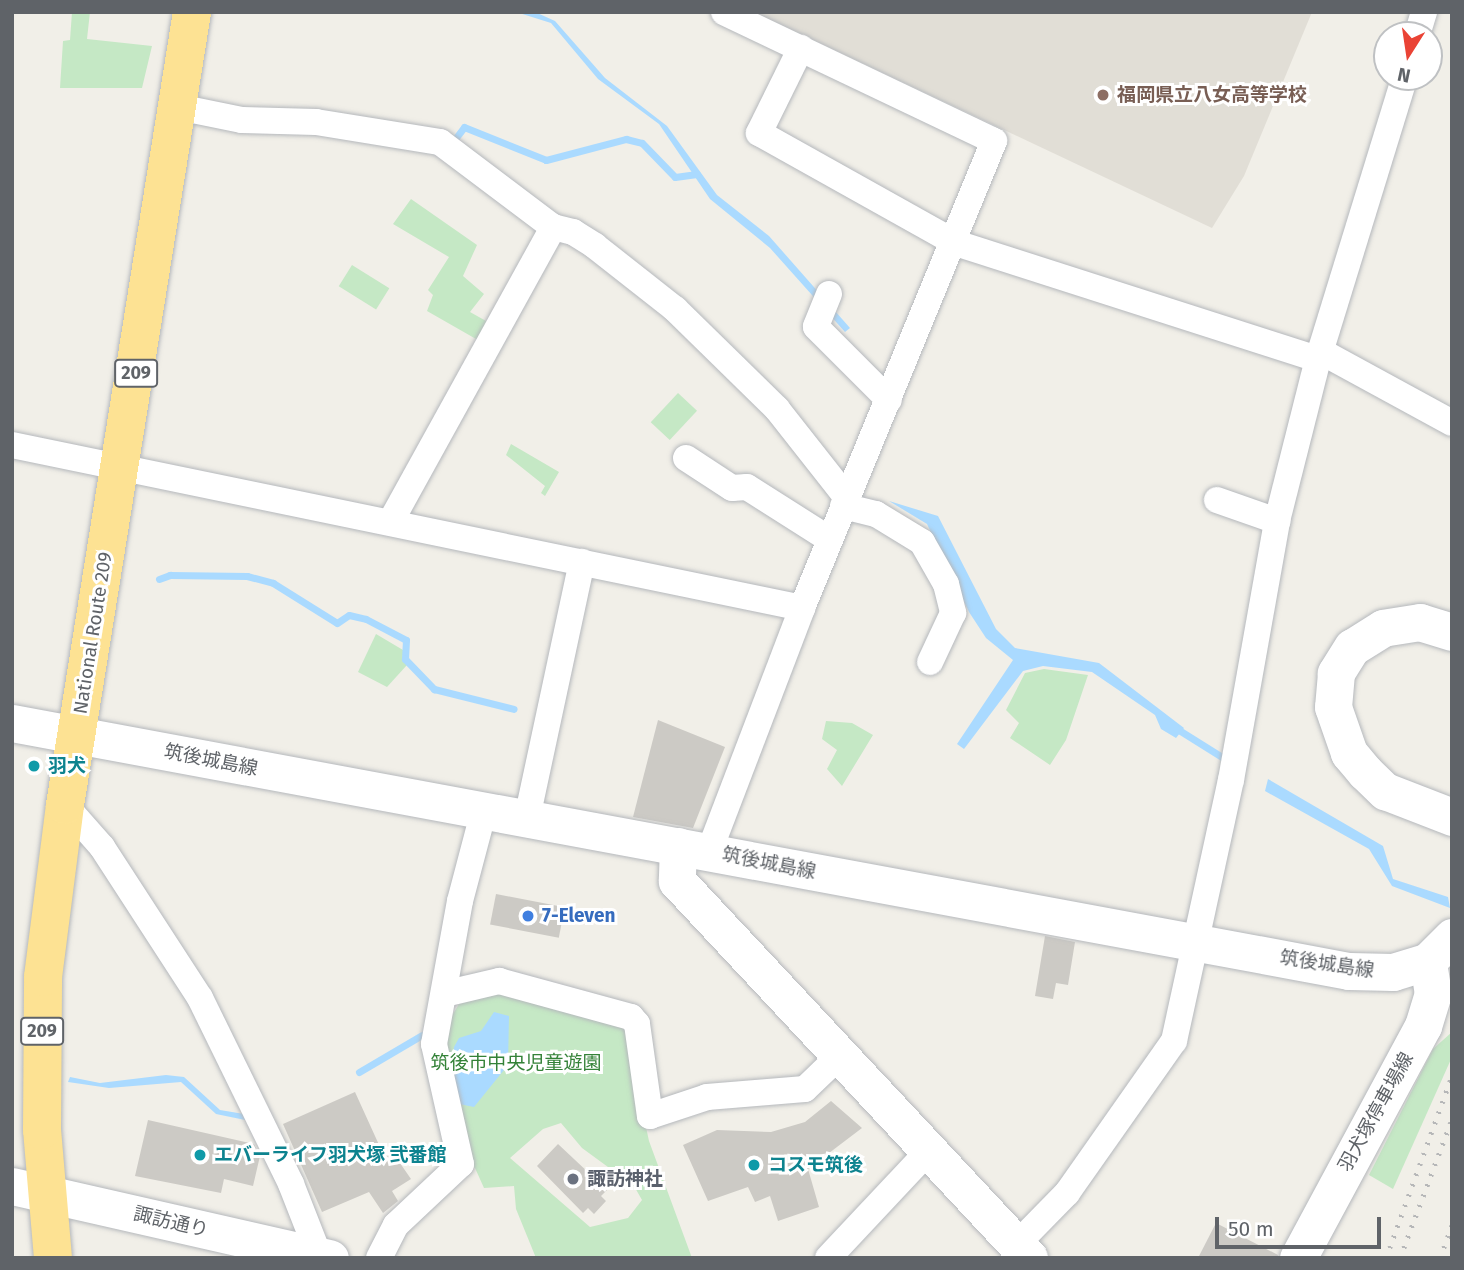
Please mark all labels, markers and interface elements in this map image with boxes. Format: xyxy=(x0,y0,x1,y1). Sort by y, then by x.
north arrow xyxy=(1373,21,1443,91)
text: N xyxy=(1395,63,1413,88)
place label: 福岡県立八女高等学校 xyxy=(1117,84,1307,106)
marker: 福岡県立八女高等学校 xyxy=(1095,87,1111,103)
road number: 209 xyxy=(113,358,159,388)
street label: National Route 209 xyxy=(69,550,117,716)
street label: 筑後城島線 xyxy=(162,740,260,780)
place label: 羽犬 xyxy=(48,755,86,777)
marker: 羽犬 xyxy=(26,758,42,774)
street label: 筑後城島線 xyxy=(720,843,818,883)
place label: 7-Eleven xyxy=(542,905,615,927)
marker: 7-Eleven xyxy=(520,908,536,924)
street label: 筑後城島線 xyxy=(1278,946,1376,982)
road number: 209 xyxy=(19,1016,65,1046)
street label: 羽犬塚停車場線 xyxy=(1334,1048,1418,1176)
park label: 筑後市中央児童遊園 xyxy=(431,1052,601,1074)
place label: エバーライフ羽犬塚 弐番館 xyxy=(214,1144,447,1166)
marker: エバーライフ羽犬塚 弐番館 xyxy=(192,1147,208,1163)
place label: コスモ筑後 xyxy=(768,1154,863,1176)
marker: コスモ筑後 xyxy=(746,1157,762,1173)
place label: 諏訪神社 xyxy=(587,1168,663,1190)
marker: 諏訪神社 xyxy=(565,1171,581,1187)
street label: 諏訪通り xyxy=(131,1202,211,1242)
scale bar xyxy=(1219,1204,1385,1248)
text: 50 m xyxy=(1228,1216,1274,1242)

